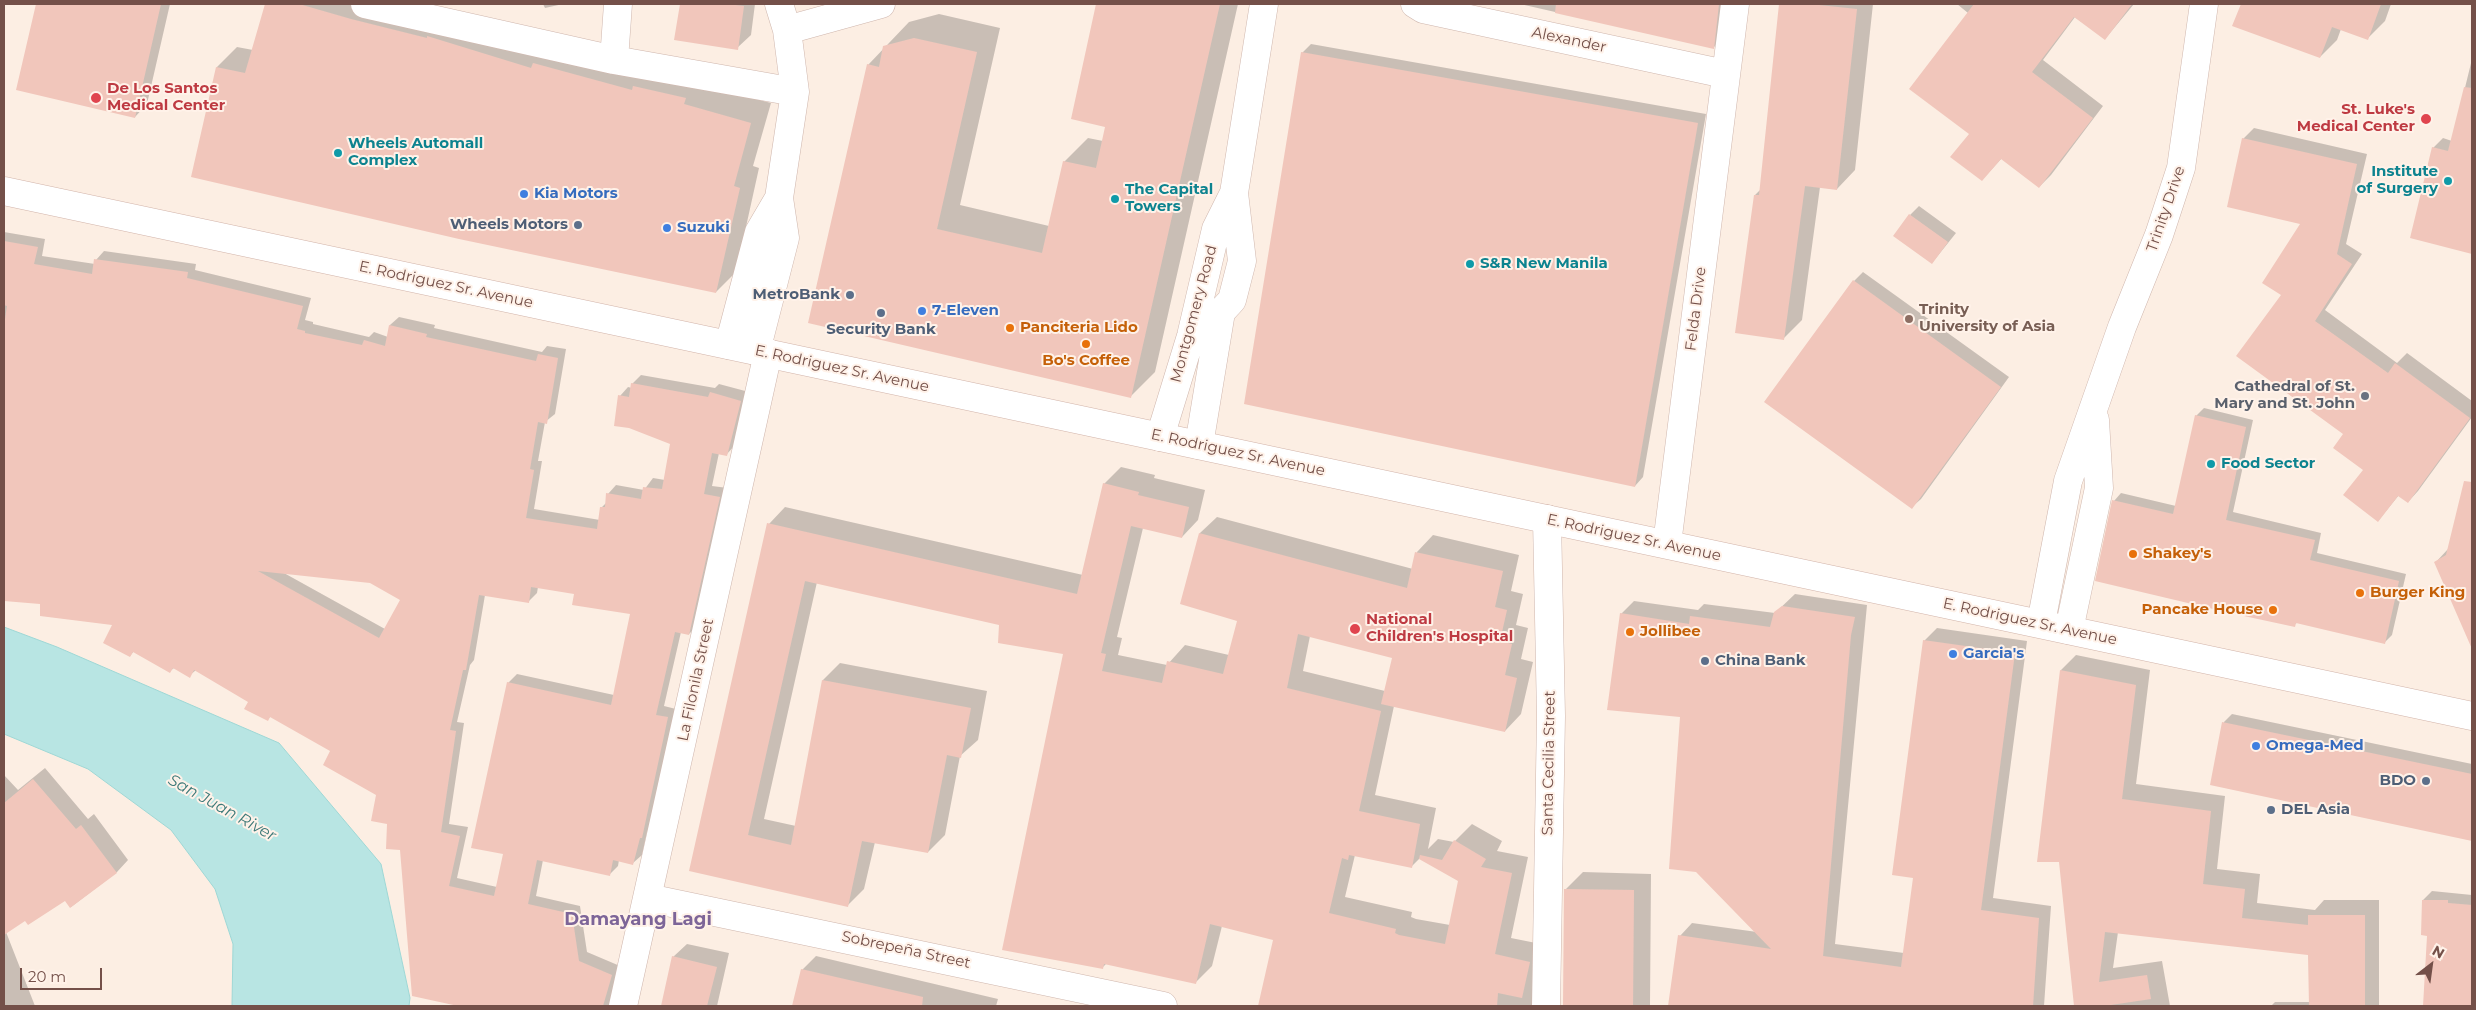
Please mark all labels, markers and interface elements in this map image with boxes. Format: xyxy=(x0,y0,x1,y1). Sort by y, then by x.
street label: Alexander xyxy=(1530,23,1608,57)
place label: De Los Santos Medical Center xyxy=(107,80,225,115)
marker: De Los Santos Medical Center xyxy=(89,91,103,105)
place label: St. Luke's Medical Center xyxy=(2297,101,2415,136)
marker: St. Luke's Medical Center xyxy=(2419,112,2433,126)
place label: Wheels Automall Complex xyxy=(348,135,483,170)
marker: Wheels Automall Complex xyxy=(332,147,344,159)
place label: Institute of Surgery xyxy=(2357,163,2438,198)
street label: Trinity Drive xyxy=(2143,164,2189,254)
marker: Institute of Surgery xyxy=(2442,175,2454,187)
place label: The Capital Towers xyxy=(1125,181,1213,216)
place label: Kia Motors xyxy=(534,185,618,203)
marker: Kia Motors xyxy=(518,188,530,200)
marker: The Capital Towers xyxy=(1109,193,1121,205)
place label: Wheels Motors xyxy=(450,216,568,234)
marker: Wheels Motors xyxy=(572,219,584,231)
place label: Suzuki xyxy=(677,219,730,237)
marker: Suzuki xyxy=(661,222,673,234)
street label: Montgomery Road xyxy=(1167,243,1221,385)
place label: S&R New Manila xyxy=(1480,255,1608,273)
street label: E. Rodriguez Sr. Avenue xyxy=(357,258,535,312)
marker: S&R New Manila xyxy=(1464,258,1476,270)
street label: Felda Drive xyxy=(1682,266,1710,352)
place label: MetroBank xyxy=(753,286,840,304)
marker: MetroBank xyxy=(844,289,856,301)
place label: Trinity University of Asia xyxy=(1919,301,2055,336)
place label: 7-Eleven xyxy=(932,302,999,320)
marker: 7-Eleven xyxy=(916,305,928,317)
marker: Security Bank xyxy=(875,307,887,319)
marker: Trinity University of Asia xyxy=(1903,313,1915,325)
place label: Panciteria Lido xyxy=(1020,319,1138,337)
place label: Security Bank xyxy=(826,321,936,339)
marker: Panciteria Lido xyxy=(1004,322,1016,334)
marker: Bo's Coffee xyxy=(1080,338,1092,350)
street label: E. Rodriguez Sr. Avenue xyxy=(753,342,931,396)
place label: Bo's Coffee xyxy=(1042,352,1130,370)
place label: Cathedral of St. Mary and St. John xyxy=(2214,378,2355,413)
marker: Cathedral of St. Mary and St. John xyxy=(2359,390,2371,402)
street label: E. Rodriguez Sr. Avenue xyxy=(1149,426,1327,480)
place label: Food Sector xyxy=(2221,455,2315,473)
marker: Food Sector xyxy=(2205,458,2217,470)
street label: E. Rodriguez Sr. Avenue xyxy=(1545,511,1723,565)
place label: Shakey's xyxy=(2143,545,2212,563)
marker: Shakey's xyxy=(2127,548,2139,560)
place label: Burger King xyxy=(2370,584,2465,602)
marker: Burger King xyxy=(2354,587,2366,599)
street label: E. Rodriguez Sr. Avenue xyxy=(1941,595,2119,649)
place label: Pancake House xyxy=(2142,601,2263,619)
marker: Pancake House xyxy=(2267,604,2279,616)
place label: National Children's Hospital xyxy=(1366,611,1513,646)
street label: La Filonila Street xyxy=(674,617,718,743)
marker: National Children's Hospital xyxy=(1348,622,1362,636)
place label: Jollibee xyxy=(1640,623,1701,641)
marker: Jollibee xyxy=(1624,626,1636,638)
place label: Garcia's xyxy=(1963,645,2024,663)
marker: Garcia's xyxy=(1947,648,1959,660)
place label: China Bank xyxy=(1715,652,1806,670)
marker: China Bank xyxy=(1699,655,1711,667)
street label: Santa Cecilia Street xyxy=(1539,691,1559,835)
place label: Omega-Med xyxy=(2266,737,2364,755)
marker: Omega-Med xyxy=(2250,740,2262,752)
water label: San Juan River xyxy=(165,770,279,846)
place label: BDO xyxy=(2379,772,2416,790)
marker: BDO xyxy=(2420,775,2432,787)
place label: DEL Asia xyxy=(2281,801,2350,819)
marker: DEL Asia xyxy=(2265,804,2277,816)
district label: Damayang Lagi xyxy=(564,909,712,931)
street label: Sobrepeña Street xyxy=(840,928,972,972)
north arrow xyxy=(2406,940,2456,990)
text: N xyxy=(2429,941,2448,963)
scale bar xyxy=(22,958,105,990)
text: 20 m xyxy=(28,967,66,986)

